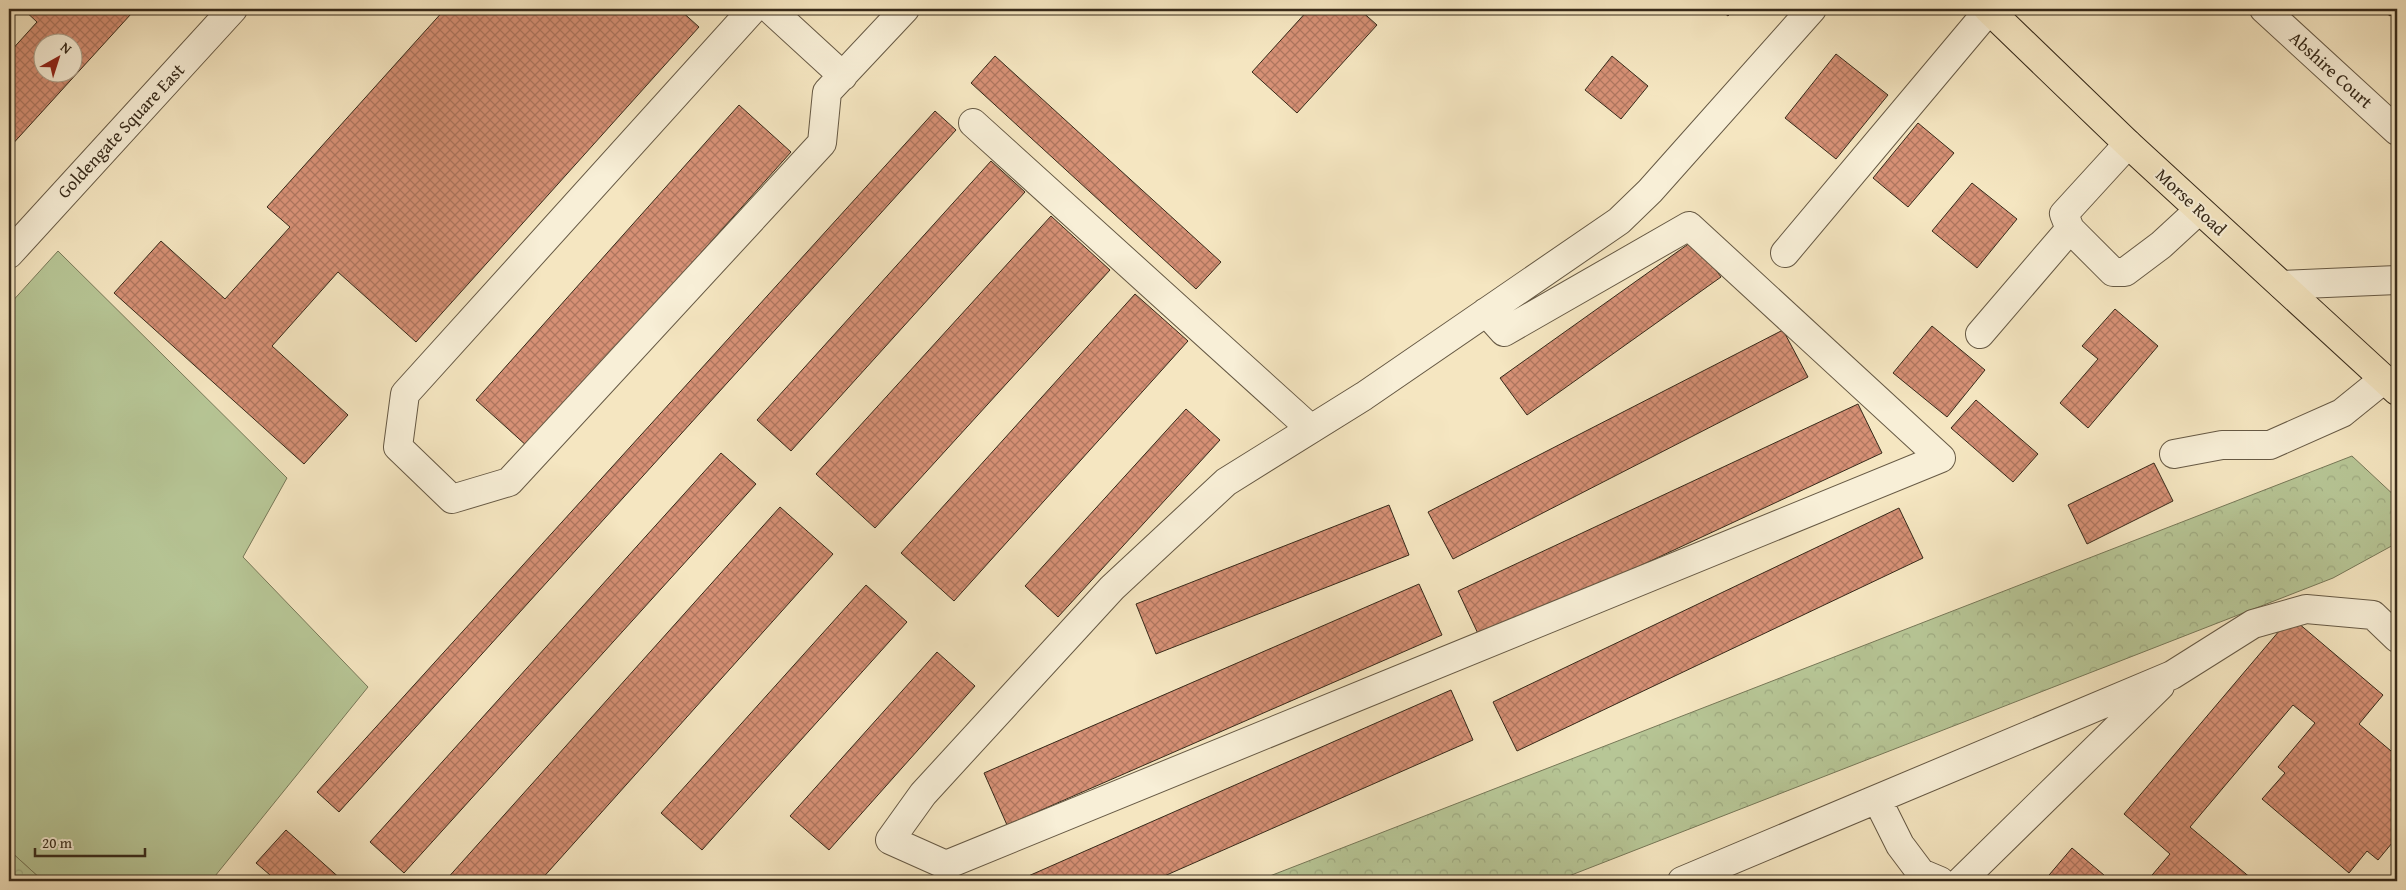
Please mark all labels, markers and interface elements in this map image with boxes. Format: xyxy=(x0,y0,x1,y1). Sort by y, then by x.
street label: Abshire Court xyxy=(2283,25,2380,115)
north arrow xyxy=(32,32,82,82)
text: N xyxy=(56,37,77,59)
street label: Goldengate Square East xyxy=(51,56,191,204)
street label: Morse Road xyxy=(2150,162,2233,242)
scale bar xyxy=(35,825,145,857)
text: 20 m xyxy=(42,832,73,853)

